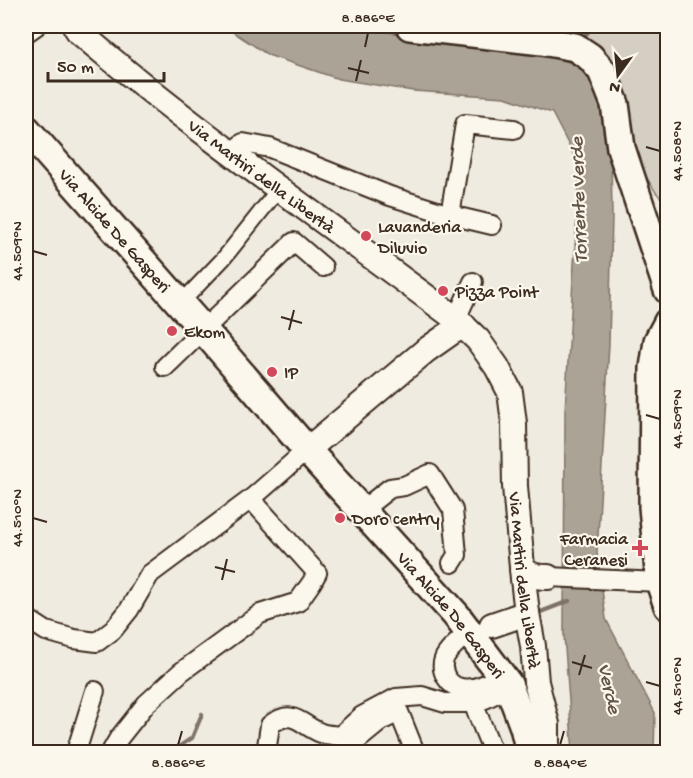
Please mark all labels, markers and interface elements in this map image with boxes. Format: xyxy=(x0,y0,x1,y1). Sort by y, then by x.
text: 8.886°E xyxy=(341,10,395,28)
scale bar xyxy=(48,45,164,83)
north arrow xyxy=(588,45,648,105)
text: 50 m xyxy=(57,58,94,79)
text: N xyxy=(607,75,623,97)
street label: Via Martiri della Libertà xyxy=(182,116,339,240)
text: 44.508°N xyxy=(669,121,687,181)
water label: Torrente Verde xyxy=(567,136,594,263)
street label: Via Alcide De Gasperi xyxy=(52,165,174,298)
place label: Lavanderia Diluvio xyxy=(377,218,462,260)
text: 44.509°N xyxy=(9,221,27,281)
marker: Lavanderia Diluvio xyxy=(359,229,373,243)
place label: Pizza Point xyxy=(454,283,540,304)
marker: Pizza Point xyxy=(436,284,450,298)
place label: Ekom xyxy=(184,323,226,344)
marker: Ekom xyxy=(165,324,179,338)
place label: IP xyxy=(284,364,299,385)
marker: IP xyxy=(265,365,279,379)
text: 44.509°N xyxy=(669,389,687,449)
text: 44.510°N xyxy=(9,489,27,547)
street label: Via Martiri della Libertà xyxy=(502,490,543,671)
place label: Doro centry xyxy=(351,510,440,531)
marker: Doro centry xyxy=(333,511,347,525)
place label: Farmacia Ceranesi xyxy=(559,530,629,572)
marker: Farmacia Ceranesi xyxy=(633,541,647,555)
street label: Via Alcide De Gasperi xyxy=(391,548,508,684)
text: 44.510°N xyxy=(669,657,687,715)
water label: Verde xyxy=(591,662,625,717)
text: 8.886°E xyxy=(151,755,205,773)
text: 8.884°E xyxy=(534,755,587,773)

